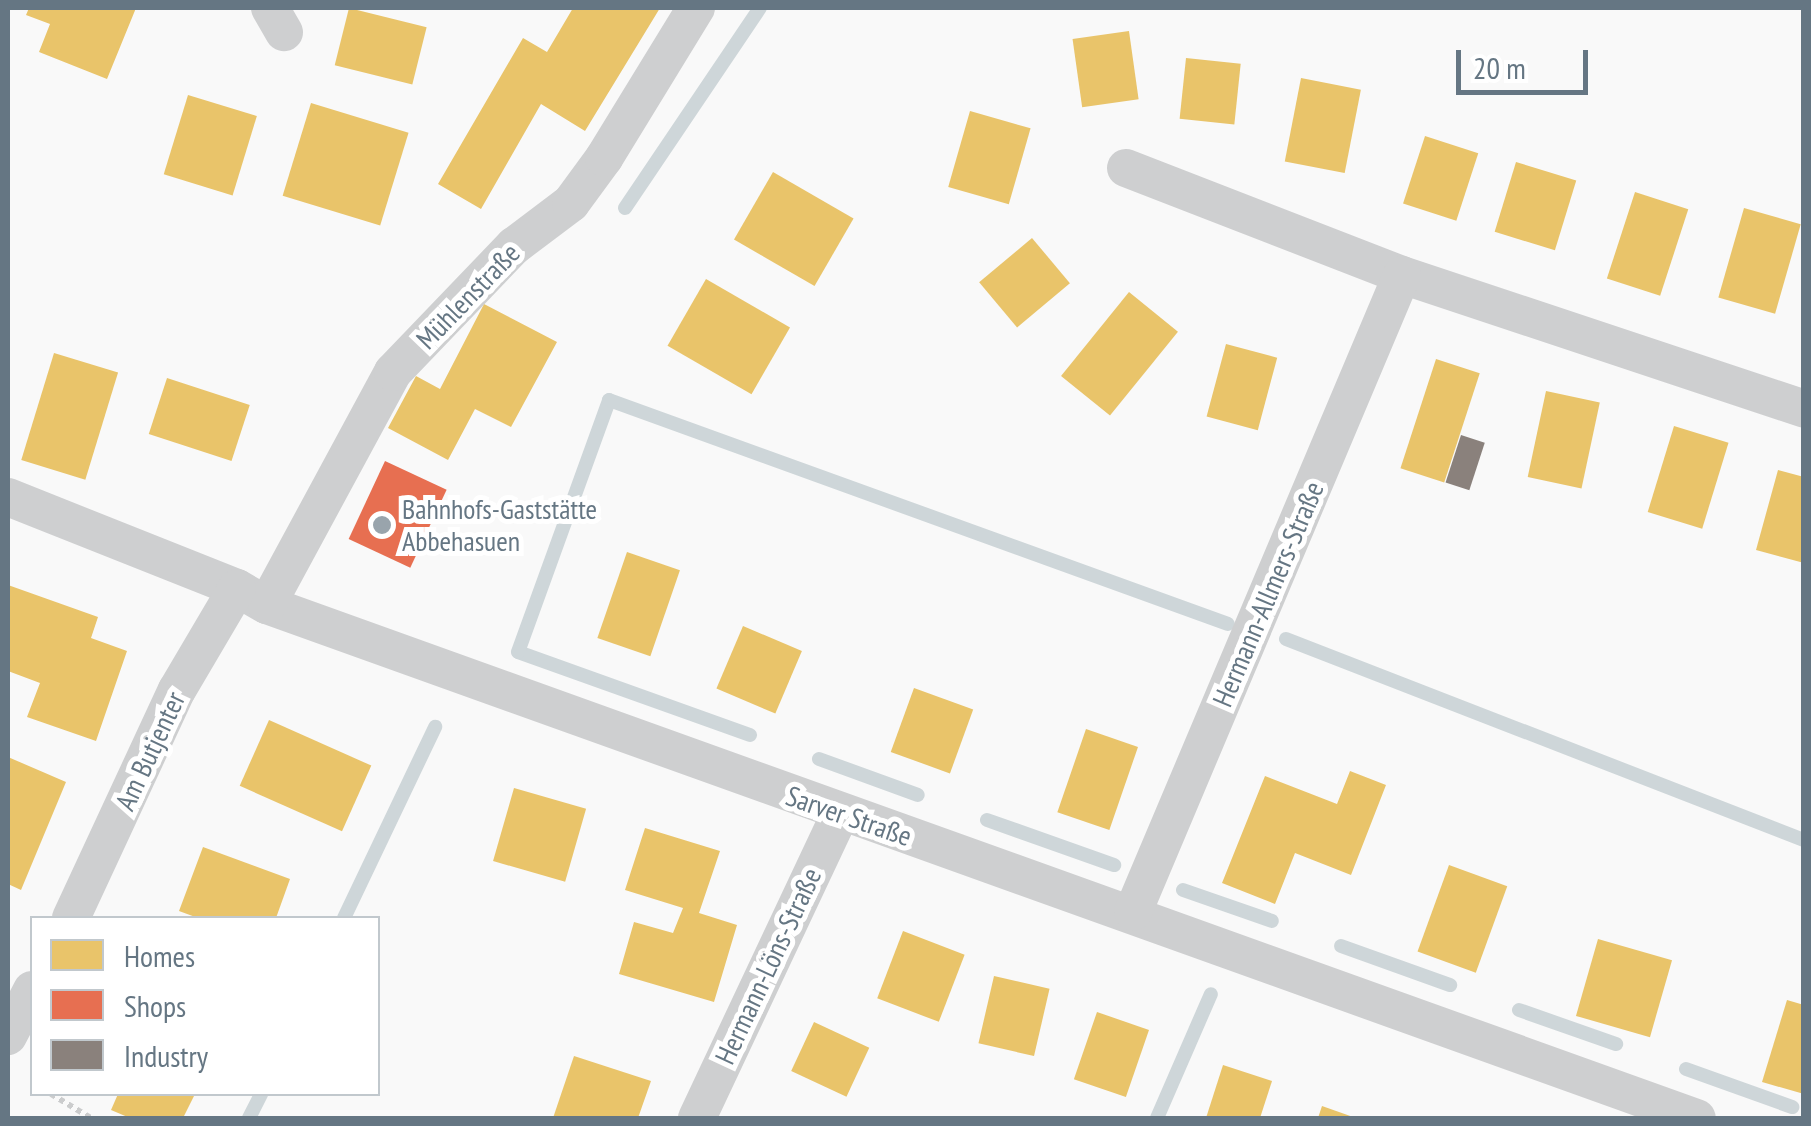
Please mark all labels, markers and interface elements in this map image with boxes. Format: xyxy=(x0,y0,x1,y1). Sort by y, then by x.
scale bar xyxy=(1461,30,1594,92)
text: 20 m xyxy=(1473,48,1526,87)
street label: Mühlenstraße xyxy=(409,236,527,356)
street label: Hermann-Allmers-Straße xyxy=(1205,476,1331,712)
place label: Bahnhofs-Gaststätte Abbehasuen xyxy=(402,492,597,558)
marker: Bahnhofs-Gaststätte Abbehasuen xyxy=(371,514,393,536)
street label: Am Butjenter xyxy=(108,686,192,816)
street label: Sarver Straße xyxy=(782,779,916,853)
street label: Hermann-Löns-Straße xyxy=(708,863,828,1069)
legend xyxy=(30,916,380,1096)
text: Homes xyxy=(124,936,195,975)
text: Shops xyxy=(124,986,186,1025)
text: Industry xyxy=(124,1036,208,1075)

